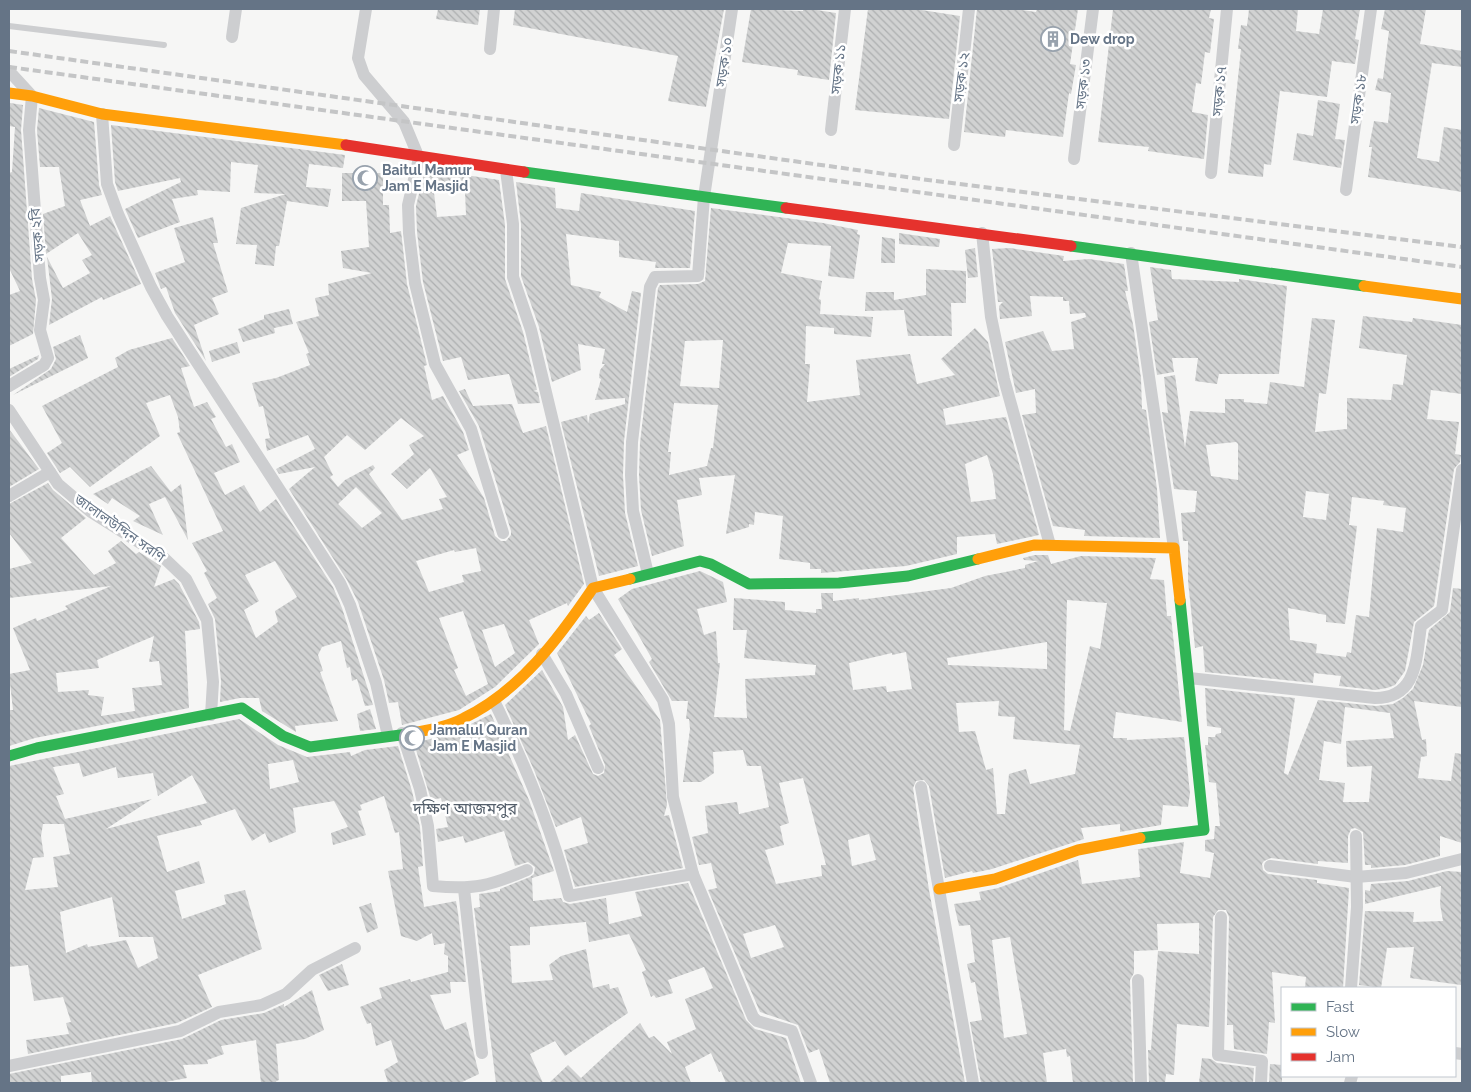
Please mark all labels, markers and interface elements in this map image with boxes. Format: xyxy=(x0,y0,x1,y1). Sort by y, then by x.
building icon: Dew drop xyxy=(1040,26,1066,52)
place label: Dew drop xyxy=(1070,31,1135,47)
street label: সড়ক ১০ xyxy=(712,36,736,89)
street label: সড়ক ১১ xyxy=(827,43,849,96)
street label: সড়ক ১২ xyxy=(950,50,972,104)
street label: সড়ক ১৩ xyxy=(1072,58,1094,111)
street label: সড়ক ১৭ xyxy=(1209,65,1229,118)
street label: সড়ক ১৮ xyxy=(1346,73,1369,126)
place label: Baitul Mamur Jam E Masjid xyxy=(382,162,472,194)
mosque icon: Baitul Mamur Jam E Masjid xyxy=(352,165,378,191)
street label: সড়ক ২বি xyxy=(27,207,47,264)
street label: জালালউদ্দিন সরণি xyxy=(71,490,168,565)
place label: Jamalul Quran Jam E Masjid xyxy=(430,722,527,754)
mosque icon: Jamalul Quran Jam E Masjid xyxy=(399,725,425,751)
district label: দক্ষিণ আজমপুর xyxy=(412,799,517,818)
legend xyxy=(1281,987,1456,1077)
text: Fast xyxy=(1326,998,1354,1016)
text: Slow xyxy=(1326,1023,1360,1041)
text: Jam xyxy=(1326,1048,1355,1066)

